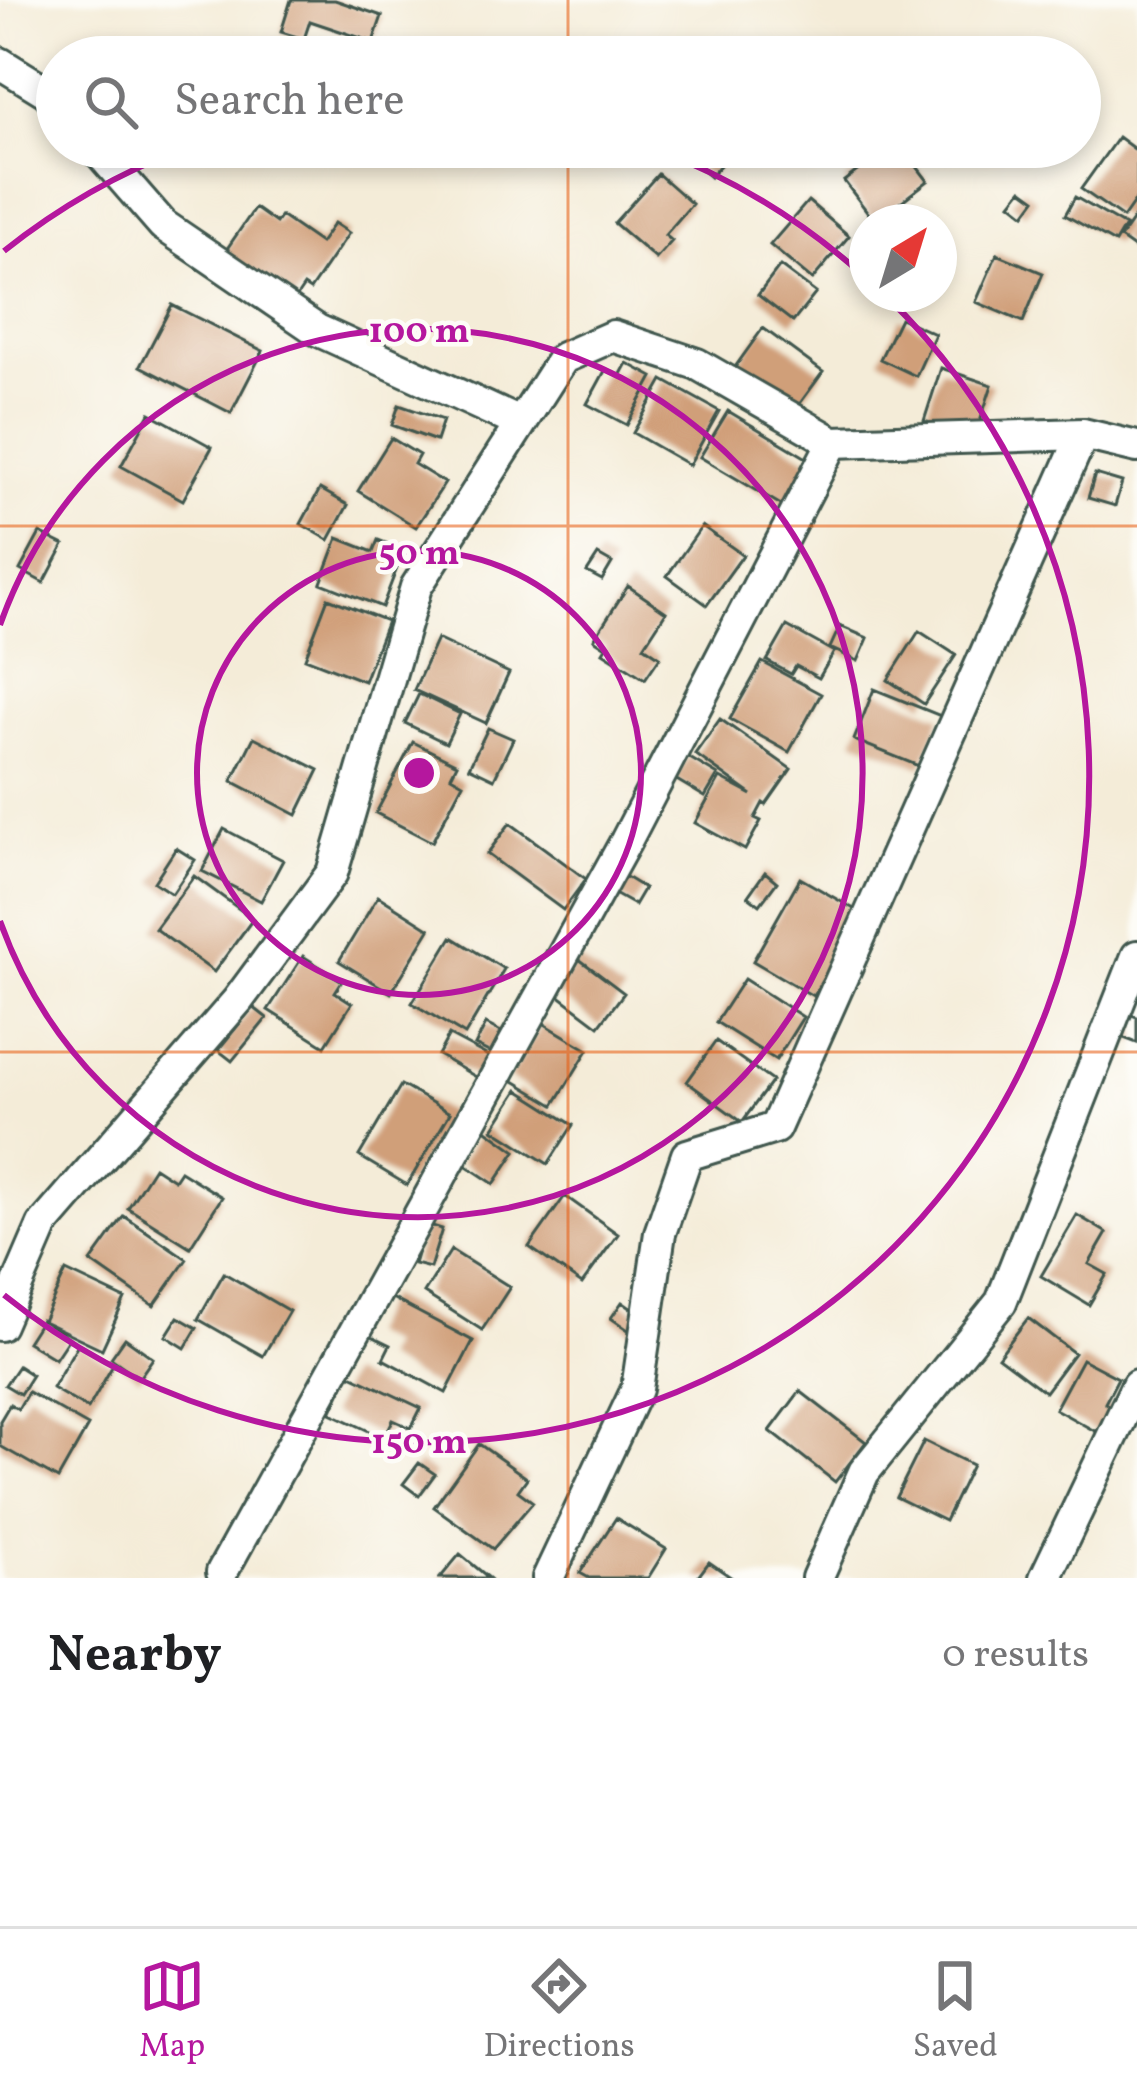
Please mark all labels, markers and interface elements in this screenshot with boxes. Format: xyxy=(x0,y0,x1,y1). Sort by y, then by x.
search box xyxy=(36,36,1101,168)
icon: search xyxy=(78,69,144,135)
text: Search here xyxy=(174,71,405,134)
north arrow xyxy=(849,204,957,312)
text: 100 m xyxy=(368,308,470,358)
text: 50 m xyxy=(378,530,460,580)
centre of rings xyxy=(398,752,440,794)
text: 150 m xyxy=(371,1419,467,1469)
text: Nearby xyxy=(48,1621,222,1692)
text: 0 results xyxy=(942,1629,1089,1683)
tab: Map xyxy=(139,1953,205,2071)
tab: Directions xyxy=(483,1953,635,2071)
tab: Saved xyxy=(913,1953,998,2071)

